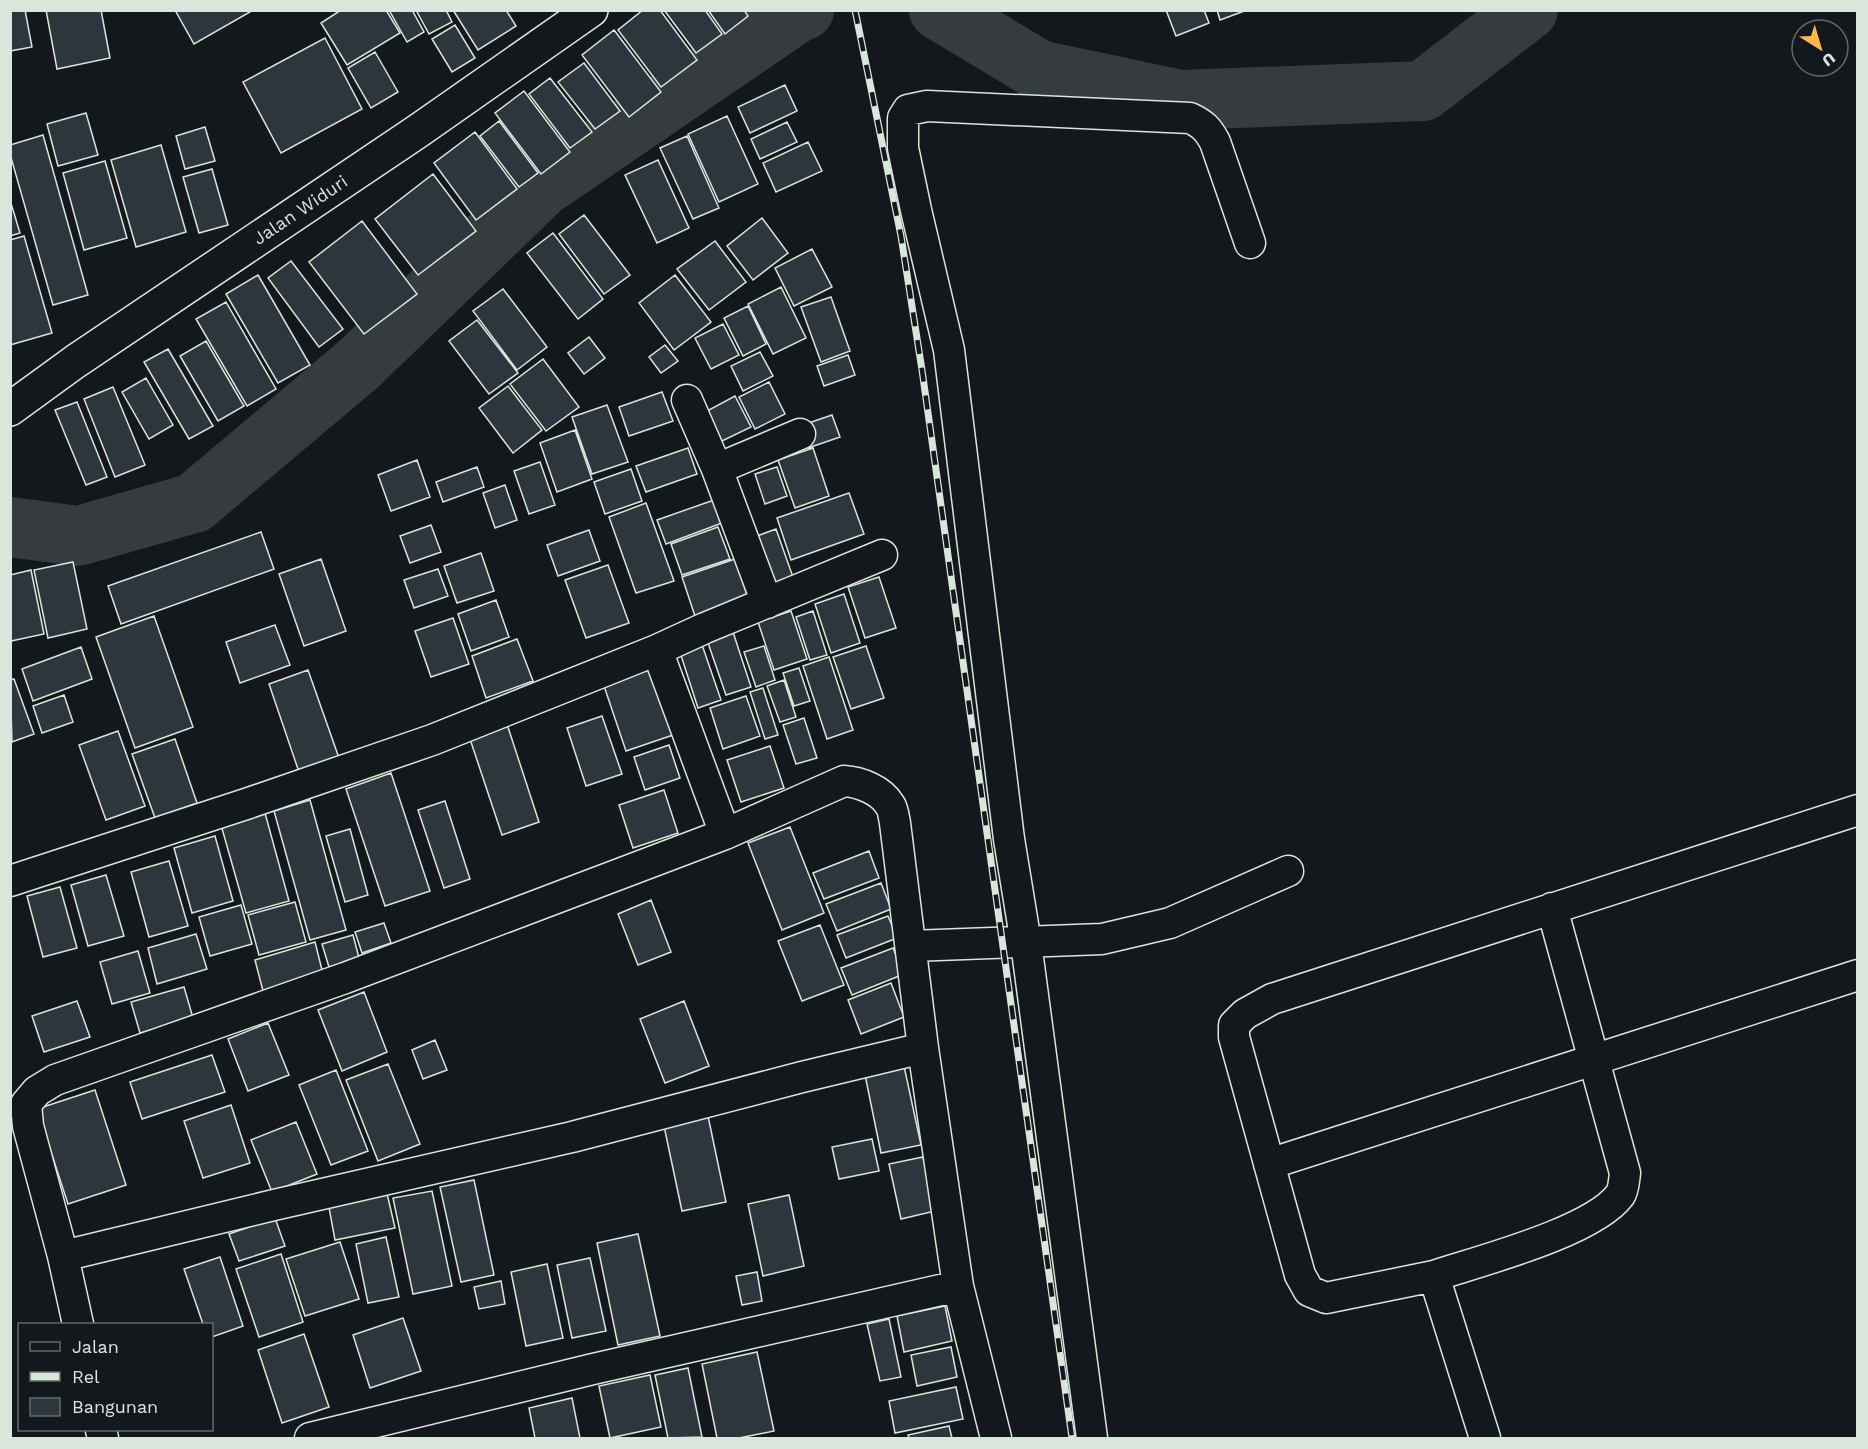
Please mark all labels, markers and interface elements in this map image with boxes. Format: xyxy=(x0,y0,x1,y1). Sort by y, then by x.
north arrow xyxy=(1790,18,1850,78)
text: U xyxy=(1818,49,1839,71)
street label: Jalan Widuri xyxy=(249,170,351,249)
legend xyxy=(18,1323,213,1431)
text: Jalan xyxy=(72,1336,119,1357)
text: Rel xyxy=(72,1366,100,1387)
text: Bangunan xyxy=(72,1396,158,1417)

